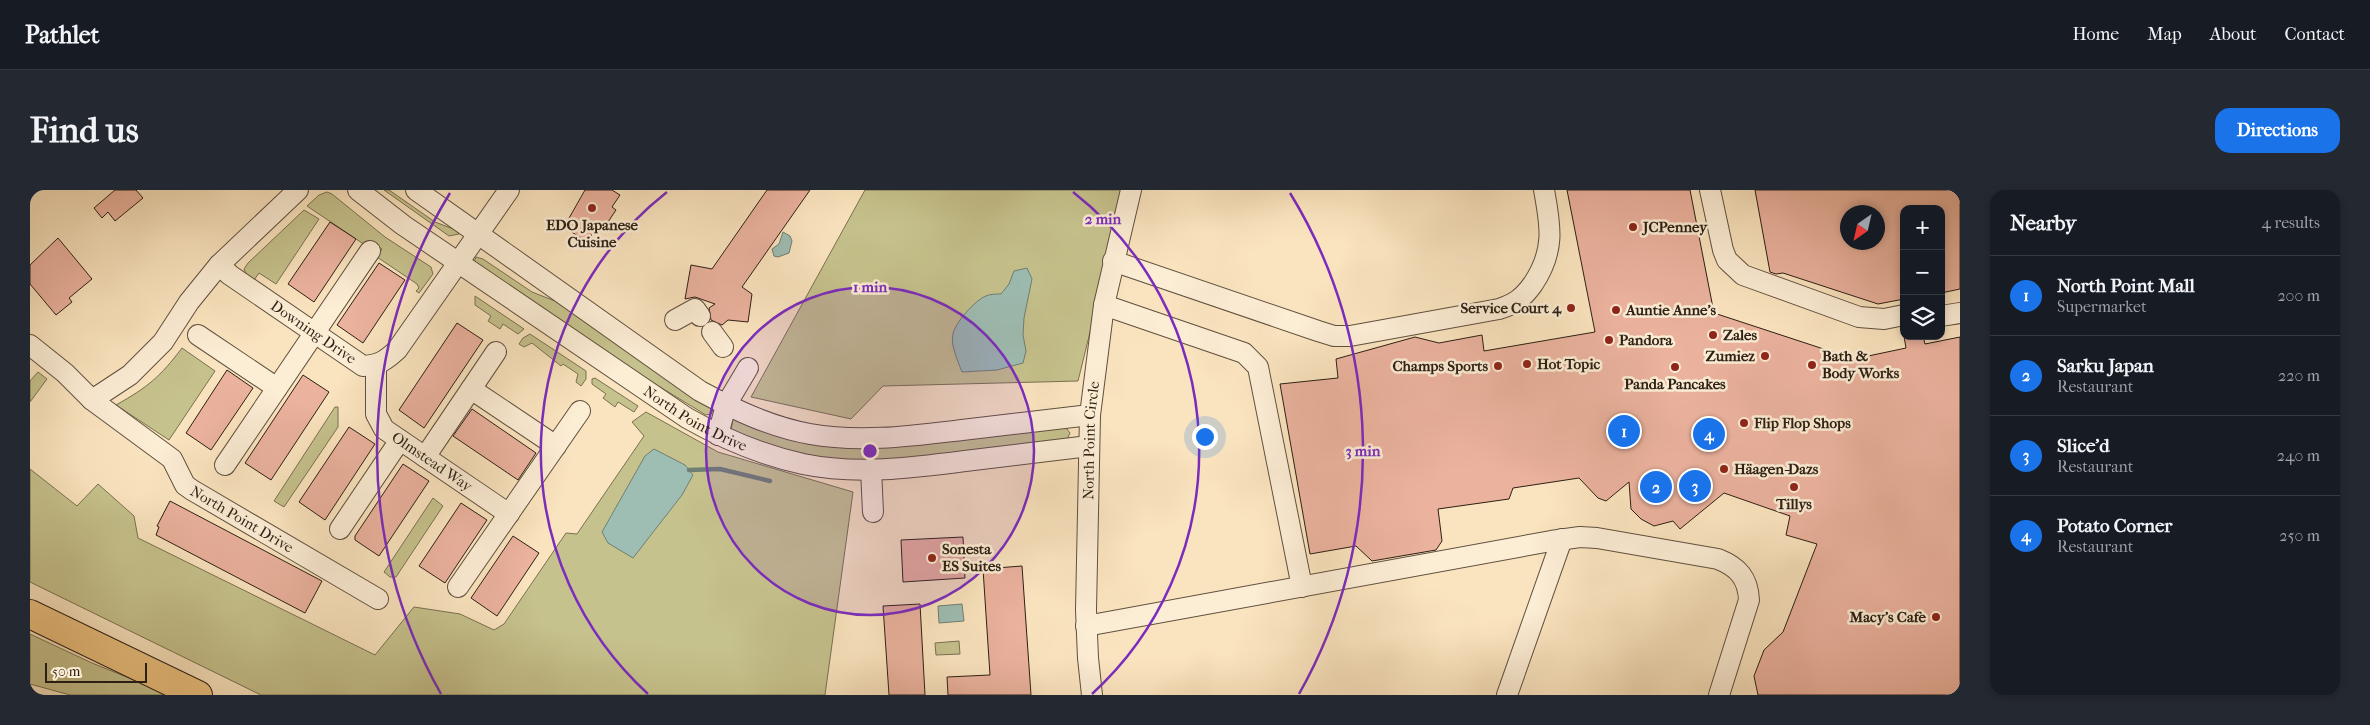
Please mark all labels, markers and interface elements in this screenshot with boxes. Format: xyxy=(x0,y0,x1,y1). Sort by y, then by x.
text: Pathlet xyxy=(25,21,99,49)
text: Home xyxy=(2072,24,2119,45)
text: Map xyxy=(2147,24,2182,45)
text: About xyxy=(2210,24,2256,45)
text: Contact xyxy=(2284,24,2345,45)
button: Directions xyxy=(2215,108,2340,153)
text: Find us xyxy=(30,110,139,151)
marker: EDO Japanese Cuisine xyxy=(586,202,598,214)
north arrow xyxy=(1840,205,1885,250)
map controls xyxy=(1900,205,1945,340)
button: + xyxy=(1900,205,1945,250)
text: 2 min xyxy=(1085,210,1122,228)
text: Nearby xyxy=(2010,211,2076,235)
text: 4 results xyxy=(2262,213,2320,232)
place label: EDO Japanese Cuisine xyxy=(546,216,639,251)
place label: JCPenney xyxy=(1641,218,1708,236)
marker: JCPenney xyxy=(1627,221,1639,233)
button: − xyxy=(1900,250,1945,295)
text: North Point Mall xyxy=(2057,275,2195,297)
text: 1 min xyxy=(853,278,887,296)
text: 1 xyxy=(2023,286,2029,305)
text: 200 m xyxy=(2277,286,2320,305)
button: layers xyxy=(1900,295,1945,340)
street label: Downing Drive xyxy=(267,297,360,368)
text: Supermarket xyxy=(2057,297,2147,316)
place label: Service Court 4 xyxy=(1460,299,1562,317)
place label: Auntie Anne's xyxy=(1625,301,1717,319)
marker: Service Court 4 xyxy=(1565,302,1577,314)
marker: Auntie Anne's xyxy=(1610,304,1622,316)
place label: Zales xyxy=(1723,326,1758,344)
marker: Zales xyxy=(1707,329,1719,341)
place label: Pandora xyxy=(1619,331,1674,349)
marker: Pandora xyxy=(1603,334,1615,346)
place label: Zumiez xyxy=(1706,347,1755,365)
place label: Bath & Body Works xyxy=(1822,347,1900,382)
marker: Zumiez xyxy=(1759,350,1771,362)
place label: Hot Topic xyxy=(1537,355,1601,373)
text: Sarku Japan xyxy=(2057,355,2154,377)
place label: Champs Sports xyxy=(1392,357,1488,375)
marker: Hot Topic xyxy=(1521,358,1533,370)
marker: Bath & Body Works xyxy=(1806,359,1818,371)
marker: Champs Sports xyxy=(1492,360,1504,372)
marker: Panda Pancakes xyxy=(1669,361,1681,373)
text: 2 xyxy=(2022,366,2030,385)
text: 220 m xyxy=(2278,366,2320,385)
place label: Panda Pancakes xyxy=(1624,375,1726,393)
text: Restaurant xyxy=(2057,377,2133,396)
street label: North Point Circle xyxy=(1079,379,1103,500)
street label: North Point Drive xyxy=(640,382,750,455)
pin: 1 xyxy=(1608,412,1640,450)
place label: Flip Flop Shops xyxy=(1753,414,1851,432)
pin: 4 xyxy=(1693,415,1725,453)
marker: Flip Flop Shops xyxy=(1738,417,1750,429)
your location xyxy=(1192,424,1218,450)
street label: Olmstead Way xyxy=(388,428,477,496)
text: Slice'd xyxy=(2057,435,2110,457)
centre of rings xyxy=(861,442,879,460)
text: 3 min xyxy=(1346,442,1381,460)
text: 3 xyxy=(2023,446,2029,465)
text: 240 m xyxy=(2277,446,2320,465)
text: Restaurant xyxy=(2057,457,2133,476)
place label: Häagen-Dazs xyxy=(1734,460,1819,478)
marker: Häagen-Dazs xyxy=(1718,463,1730,475)
pin: 3 xyxy=(1679,467,1711,505)
pin: 2 xyxy=(1640,468,1672,506)
marker: Tillys xyxy=(1788,481,1800,493)
street label: North Point Drive xyxy=(187,482,297,557)
place label: Tillys xyxy=(1775,495,1812,513)
text: Potato Corner xyxy=(2057,515,2172,537)
text: 4 xyxy=(2021,526,2031,545)
text: 250 m xyxy=(2279,526,2320,545)
text: Restaurant xyxy=(2057,537,2133,556)
place label: Sonesta ES Suites xyxy=(942,540,1001,575)
marker: Sonesta ES Suites xyxy=(926,552,938,564)
place label: Macy's Cafe xyxy=(1848,608,1927,626)
marker: Macy's Cafe xyxy=(1930,611,1942,623)
scale bar xyxy=(45,660,148,683)
text: 50 m xyxy=(52,663,80,680)

